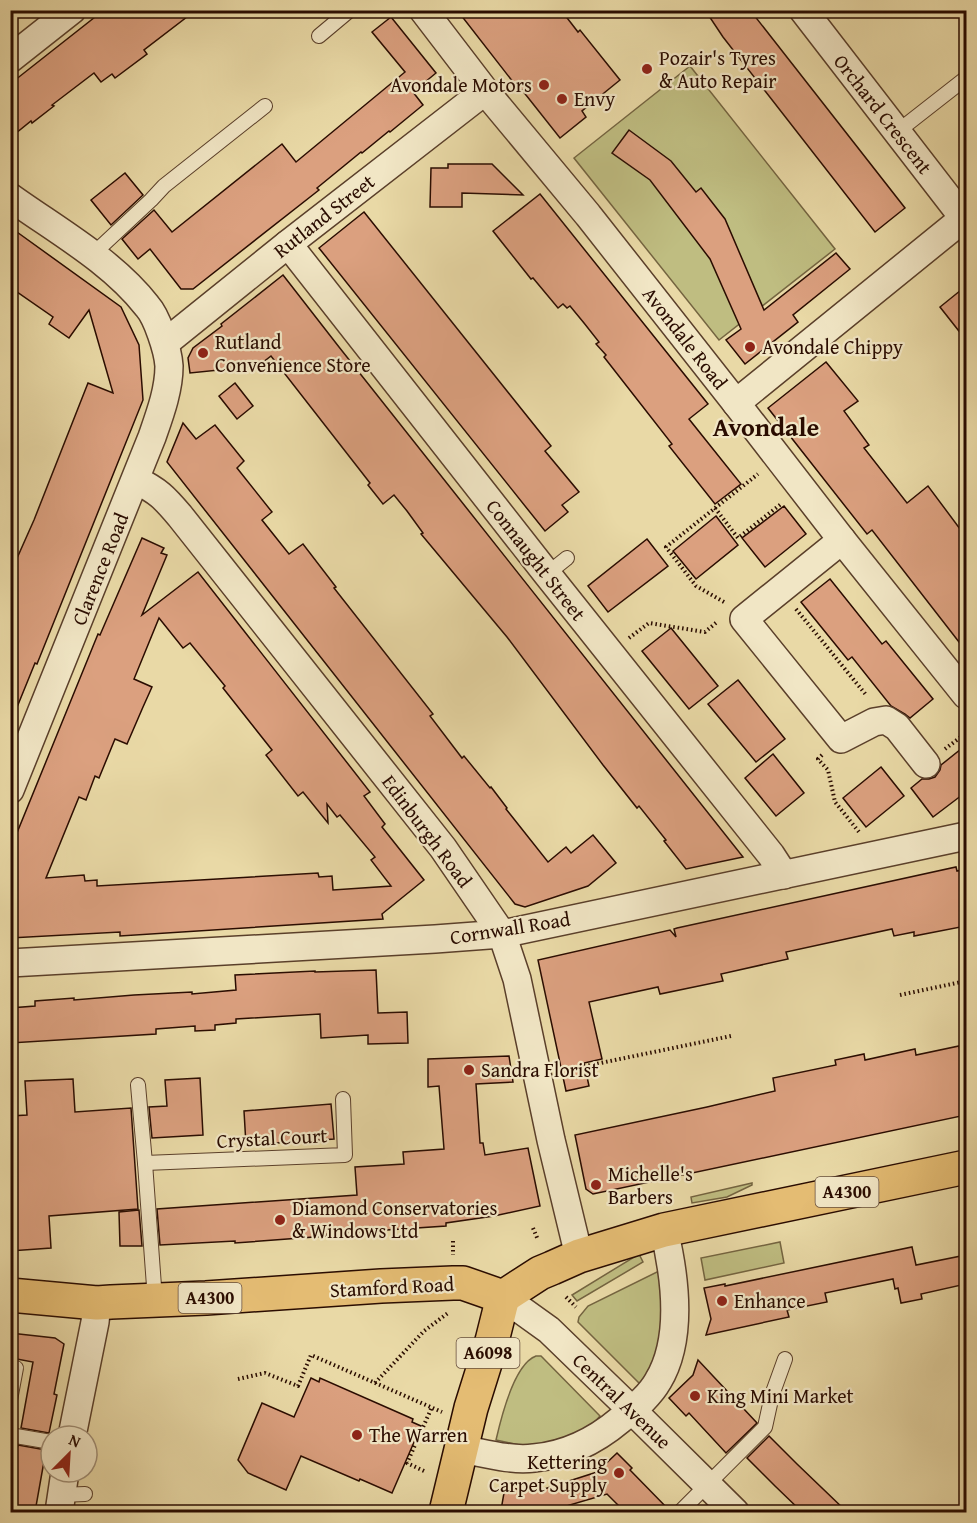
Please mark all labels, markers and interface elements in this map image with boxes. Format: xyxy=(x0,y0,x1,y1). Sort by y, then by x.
place label: Pozair's Tyres & Auto Repair xyxy=(659,43,777,95)
street label: Orchard Crescent xyxy=(827,48,939,180)
marker: Pozair's Tyres & Auto Repair xyxy=(640,62,654,76)
place label: Avondale Motors xyxy=(390,70,532,99)
marker: Avondale Motors xyxy=(537,78,551,92)
place label: Envy xyxy=(574,84,615,113)
marker: Envy xyxy=(555,92,569,106)
street label: Rutland Street xyxy=(267,167,380,264)
street label: Avondale Road xyxy=(636,280,735,396)
place label: Rutland Convenience Store xyxy=(215,327,371,379)
place label: Avondale Chippy xyxy=(762,332,903,361)
marker: Avondale Chippy xyxy=(743,340,757,354)
marker: Rutland Convenience Store xyxy=(196,346,210,360)
district label: Avondale xyxy=(713,407,819,446)
street label: Connaught Street xyxy=(480,493,593,627)
street label: Clarence Road xyxy=(64,508,135,629)
street label: Edinburgh Road xyxy=(375,768,480,893)
street label: Cornwall Road xyxy=(448,904,572,951)
place label: Sandra Florist xyxy=(481,1055,598,1084)
marker: Sandra Florist xyxy=(462,1063,476,1077)
street label: Crystal Court xyxy=(216,1120,328,1155)
place label: Michelle's Barbers xyxy=(608,1159,693,1211)
road number: A4300 xyxy=(816,1177,878,1207)
marker: Michelle's Barbers xyxy=(589,1178,603,1192)
place label: Diamond Conservatories & Windows Ltd xyxy=(292,1193,497,1245)
marker: Diamond Conservatories & Windows Ltd xyxy=(273,1213,287,1227)
street label: Stamford Road xyxy=(329,1269,455,1304)
road number: A4300 xyxy=(178,1283,242,1313)
place label: Enhance xyxy=(734,1286,806,1315)
marker: Enhance xyxy=(715,1294,729,1308)
road number: A6098 xyxy=(456,1338,520,1368)
street label: Central Avenue xyxy=(566,1346,678,1455)
place label: King Mini Market xyxy=(707,1381,854,1410)
marker: King Mini Market xyxy=(688,1389,702,1403)
place label: The Warren xyxy=(369,1420,468,1449)
north arrow xyxy=(39,1424,99,1484)
text: N xyxy=(65,1427,85,1454)
marker: The Warren xyxy=(350,1428,364,1442)
place label: Kettering Carpet Supply xyxy=(489,1447,607,1499)
marker: Kettering Carpet Supply xyxy=(612,1466,626,1480)

